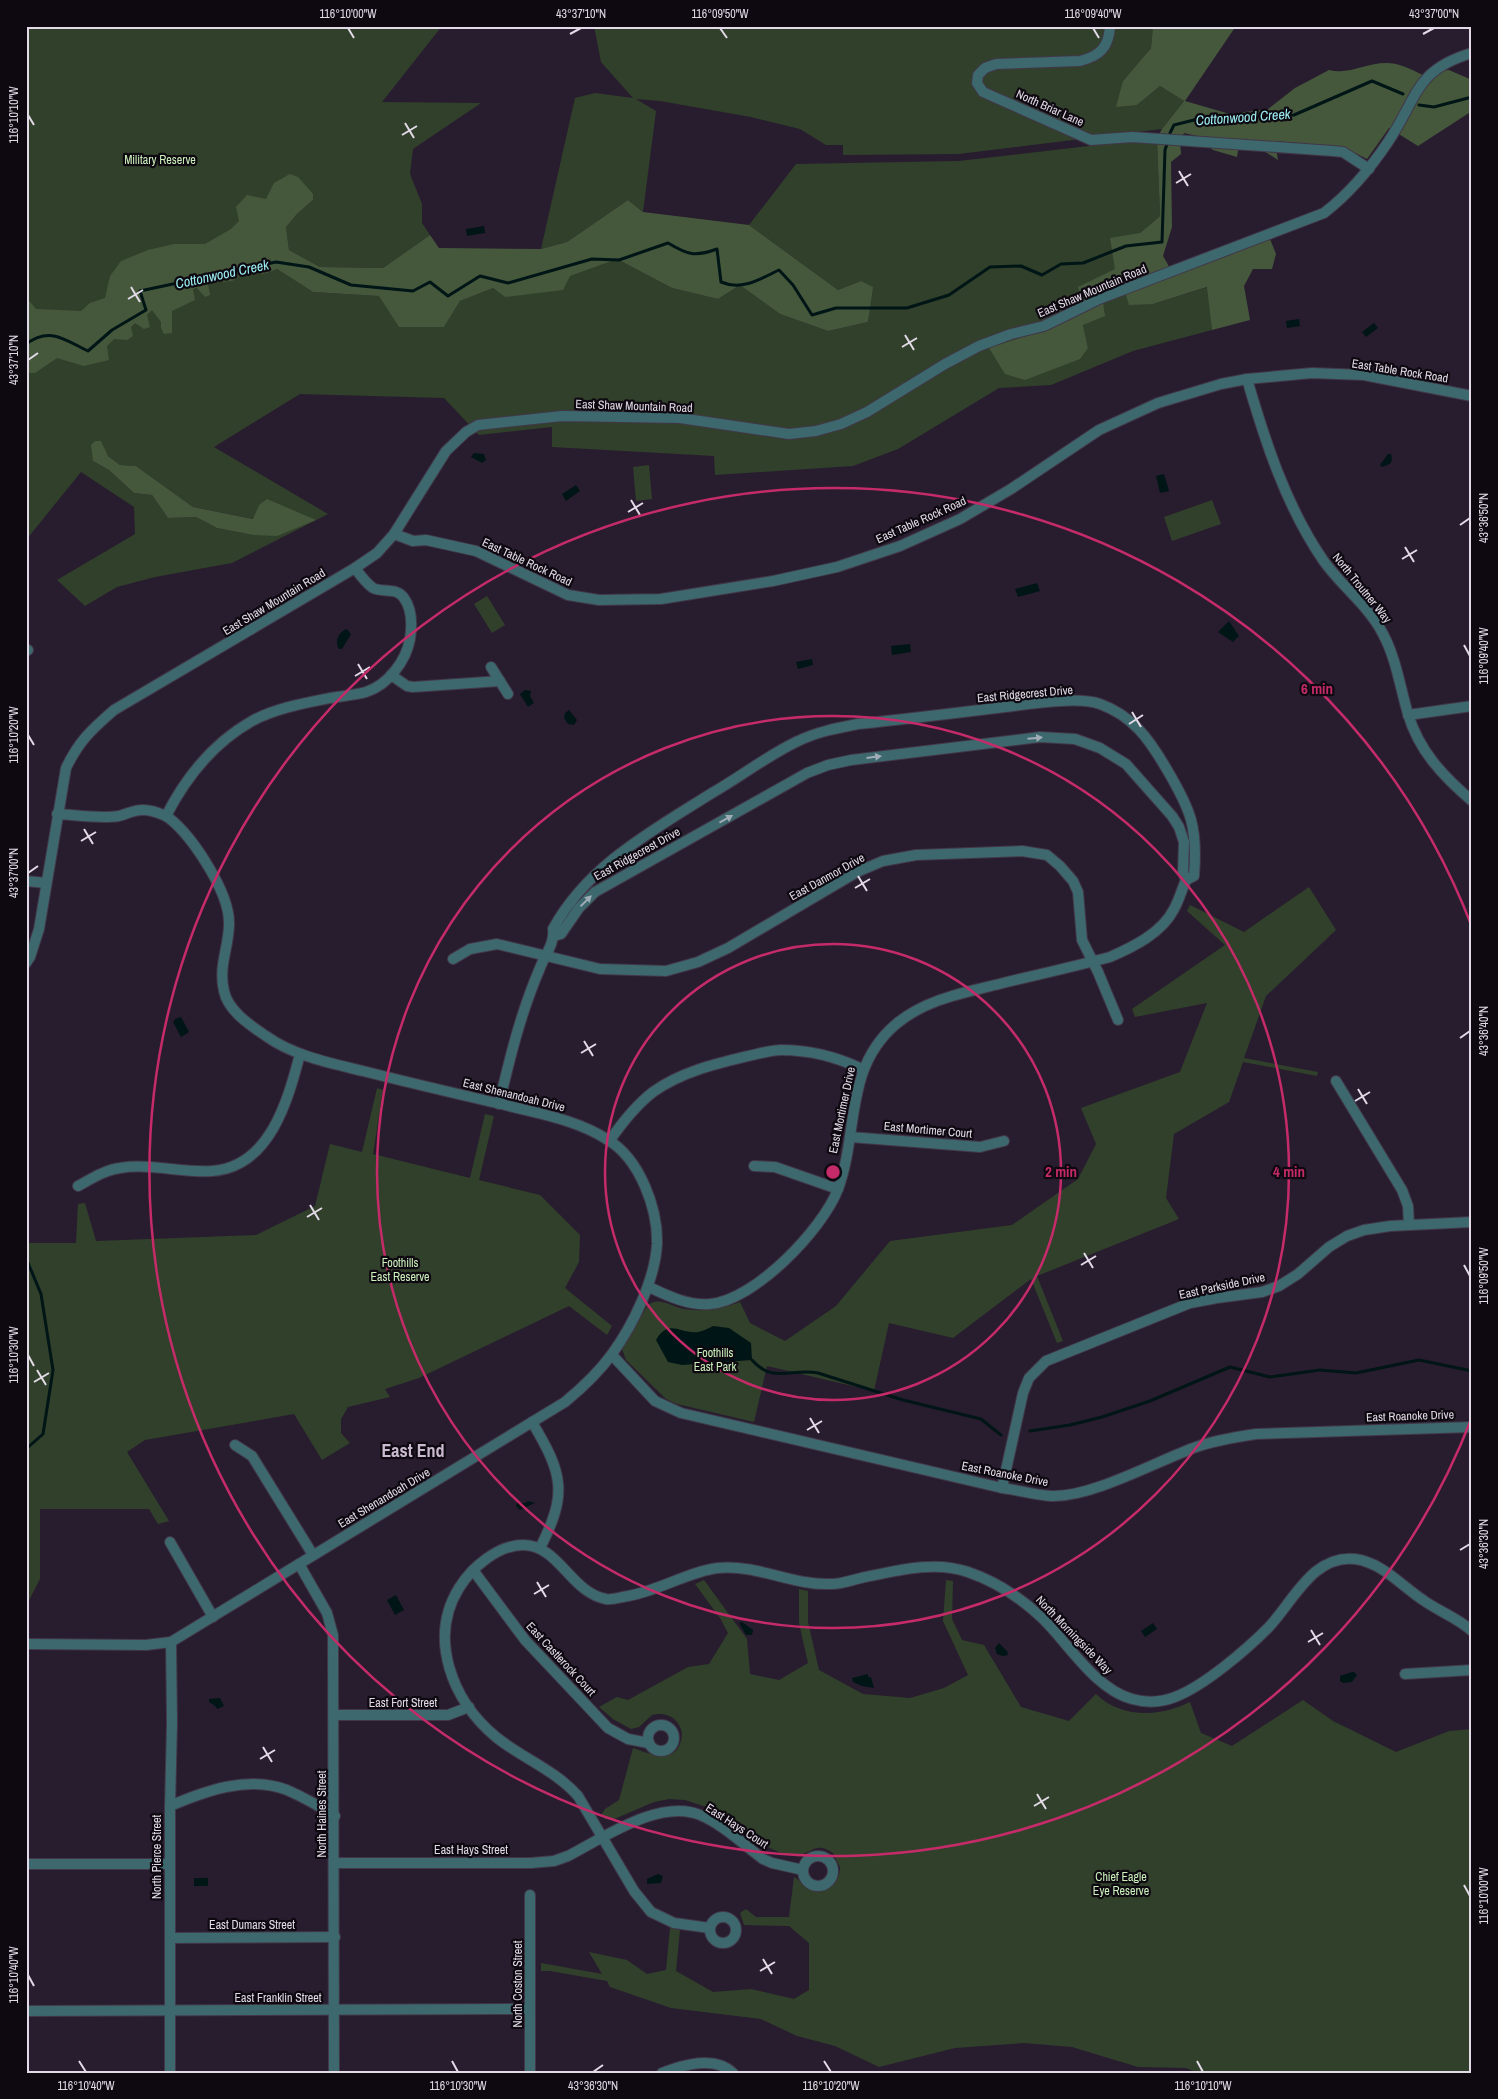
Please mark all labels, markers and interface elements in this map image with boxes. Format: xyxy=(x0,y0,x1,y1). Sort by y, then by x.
text: 116°10'00"W xyxy=(319,6,377,22)
text: 43°37'10"N xyxy=(556,6,606,22)
text: 116°09'50"W xyxy=(691,6,749,22)
text: 116°09'40"W xyxy=(1064,6,1122,22)
text: 43°37'00"N xyxy=(1409,6,1459,22)
text: 116°10'10"W xyxy=(6,86,22,144)
street label: North Briar Lane xyxy=(1014,86,1086,130)
water label: Cottonwood Creek xyxy=(1195,105,1292,129)
park label: Military Reserve xyxy=(124,152,196,168)
water label: Cottonwood Creek xyxy=(174,255,272,293)
street label: East Shaw Mountain Road xyxy=(1035,261,1149,321)
text: 43°37'10"N xyxy=(6,335,22,385)
street label: East Table Rock Road xyxy=(1351,355,1449,387)
street label: East Shaw Mountain Road xyxy=(575,396,693,416)
street label: East Table Rock Road xyxy=(873,493,969,547)
text: 43°36'50"N xyxy=(1476,493,1492,543)
street label: East Table Rock Road xyxy=(479,534,575,590)
street label: North Troutner Way xyxy=(1329,550,1395,626)
street label: East Shaw Mountain Road xyxy=(220,565,328,639)
text: 116°09'40"W xyxy=(1476,627,1492,685)
text: 6 min xyxy=(1301,678,1333,699)
street label: East Ridgecrest Drive xyxy=(976,682,1074,706)
text: 116°10'20"W xyxy=(6,706,22,764)
one-way arrow xyxy=(1028,734,1044,742)
one-way arrow xyxy=(866,753,882,761)
one-way arrow xyxy=(718,815,733,823)
street label: East Ridgecrest Drive xyxy=(591,824,683,884)
text: 43°37'00"N xyxy=(6,848,22,898)
street label: East Danmor Drive xyxy=(787,850,867,904)
one-way arrow xyxy=(580,895,592,907)
text: 43°36'40"N xyxy=(1476,1006,1492,1056)
street label: East Mortimer Drive xyxy=(825,1065,859,1155)
street label: East Shenandoah Drive xyxy=(461,1075,567,1115)
street label: East Mortimer Court xyxy=(883,1118,973,1142)
text: 2 min xyxy=(1045,1161,1077,1182)
text: 4 min xyxy=(1273,1161,1305,1182)
centre of rings xyxy=(824,1163,842,1181)
text: 116°09'50"W xyxy=(1476,1247,1492,1305)
park label: Foothills East Reserve xyxy=(370,1255,430,1285)
street label: East Parkside Drive xyxy=(1178,1269,1266,1303)
text: 116°10'30"W xyxy=(6,1326,22,1384)
park label: Foothills East Park xyxy=(694,1345,736,1375)
street label: East Roanoke Drive xyxy=(1366,1406,1454,1426)
district label: East End xyxy=(381,1438,445,1463)
street label: East Roanoke Drive xyxy=(960,1458,1050,1490)
street label: East Shenandoah Drive xyxy=(335,1464,433,1532)
text: 43°36'30"N xyxy=(1476,1519,1492,1569)
street label: North Morningside Way xyxy=(1032,1592,1116,1678)
street label: East Castlerock Court xyxy=(523,1619,600,1700)
street label: East Fort Street xyxy=(369,1695,437,1711)
street label: North Haines Street xyxy=(314,1770,330,1857)
street label: East Hays Court xyxy=(703,1800,772,1852)
street label: North Pierce Street xyxy=(149,1815,165,1899)
street label: East Hays Street xyxy=(434,1842,508,1858)
text: 116°10'00"W xyxy=(1476,1867,1492,1925)
park label: Chief Eagle Eye Reserve xyxy=(1093,1869,1149,1899)
street label: East Dumars Street xyxy=(209,1917,295,1933)
street label: North Coston Street xyxy=(510,1940,526,2027)
text: 116°10'40"W xyxy=(6,1946,22,2004)
street label: East Franklin Street xyxy=(235,1990,322,2006)
text: 116°10'40"W xyxy=(57,2078,115,2094)
text: 116°10'30"W xyxy=(429,2078,487,2094)
text: 43°36'30"N xyxy=(568,2078,618,2094)
text: 116°10'20"W xyxy=(802,2078,860,2094)
text: 116°10'10"W xyxy=(1174,2078,1232,2094)

